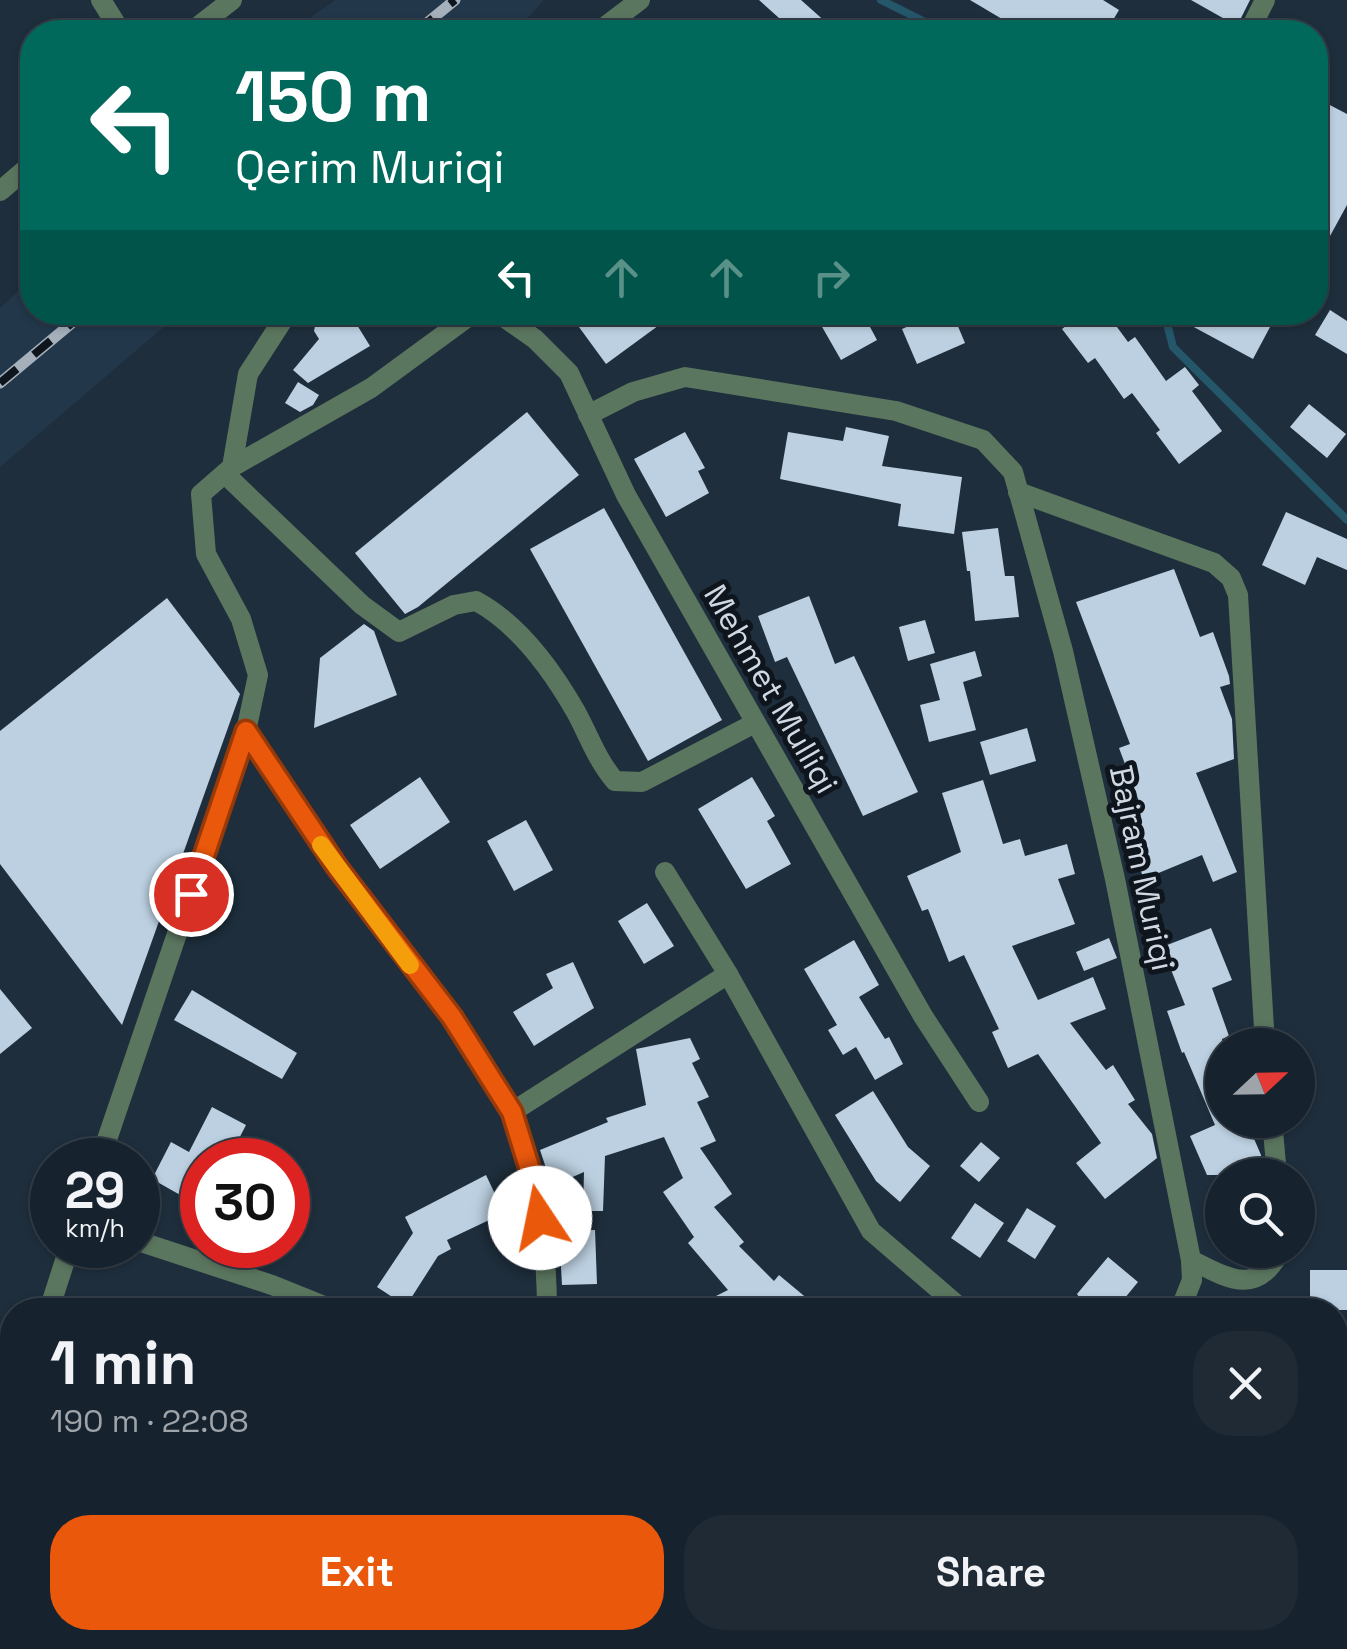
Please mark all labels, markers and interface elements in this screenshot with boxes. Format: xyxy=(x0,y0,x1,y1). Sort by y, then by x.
text: 150 m xyxy=(235,52,432,141)
icon: left xyxy=(70,60,200,190)
text: Qerim Muriqi xyxy=(235,139,504,196)
icon: left xyxy=(489,250,544,305)
icon: ahead xyxy=(594,250,649,305)
icon: ahead xyxy=(699,250,754,305)
icon: right xyxy=(804,250,859,305)
street label: Mehmet Mulliqi xyxy=(695,578,847,800)
street label: Bajram Muriqi xyxy=(1101,762,1183,974)
pin xyxy=(149,852,234,937)
icon: arrive xyxy=(164,867,219,922)
north arrow xyxy=(1205,1028,1315,1138)
map controls xyxy=(1205,1028,1315,1268)
speed limit sign: 30 xyxy=(180,1138,310,1268)
button: search xyxy=(1205,1158,1315,1268)
text: 29 xyxy=(65,1159,125,1223)
position arrow xyxy=(488,1166,592,1270)
text: km/h xyxy=(65,1212,125,1244)
text: 1 min xyxy=(50,1325,197,1402)
button: close xyxy=(1193,1331,1298,1436)
text: 190 m · 22:08 xyxy=(50,1401,249,1441)
button: Exit xyxy=(50,1515,664,1630)
button: Share xyxy=(684,1515,1298,1630)

